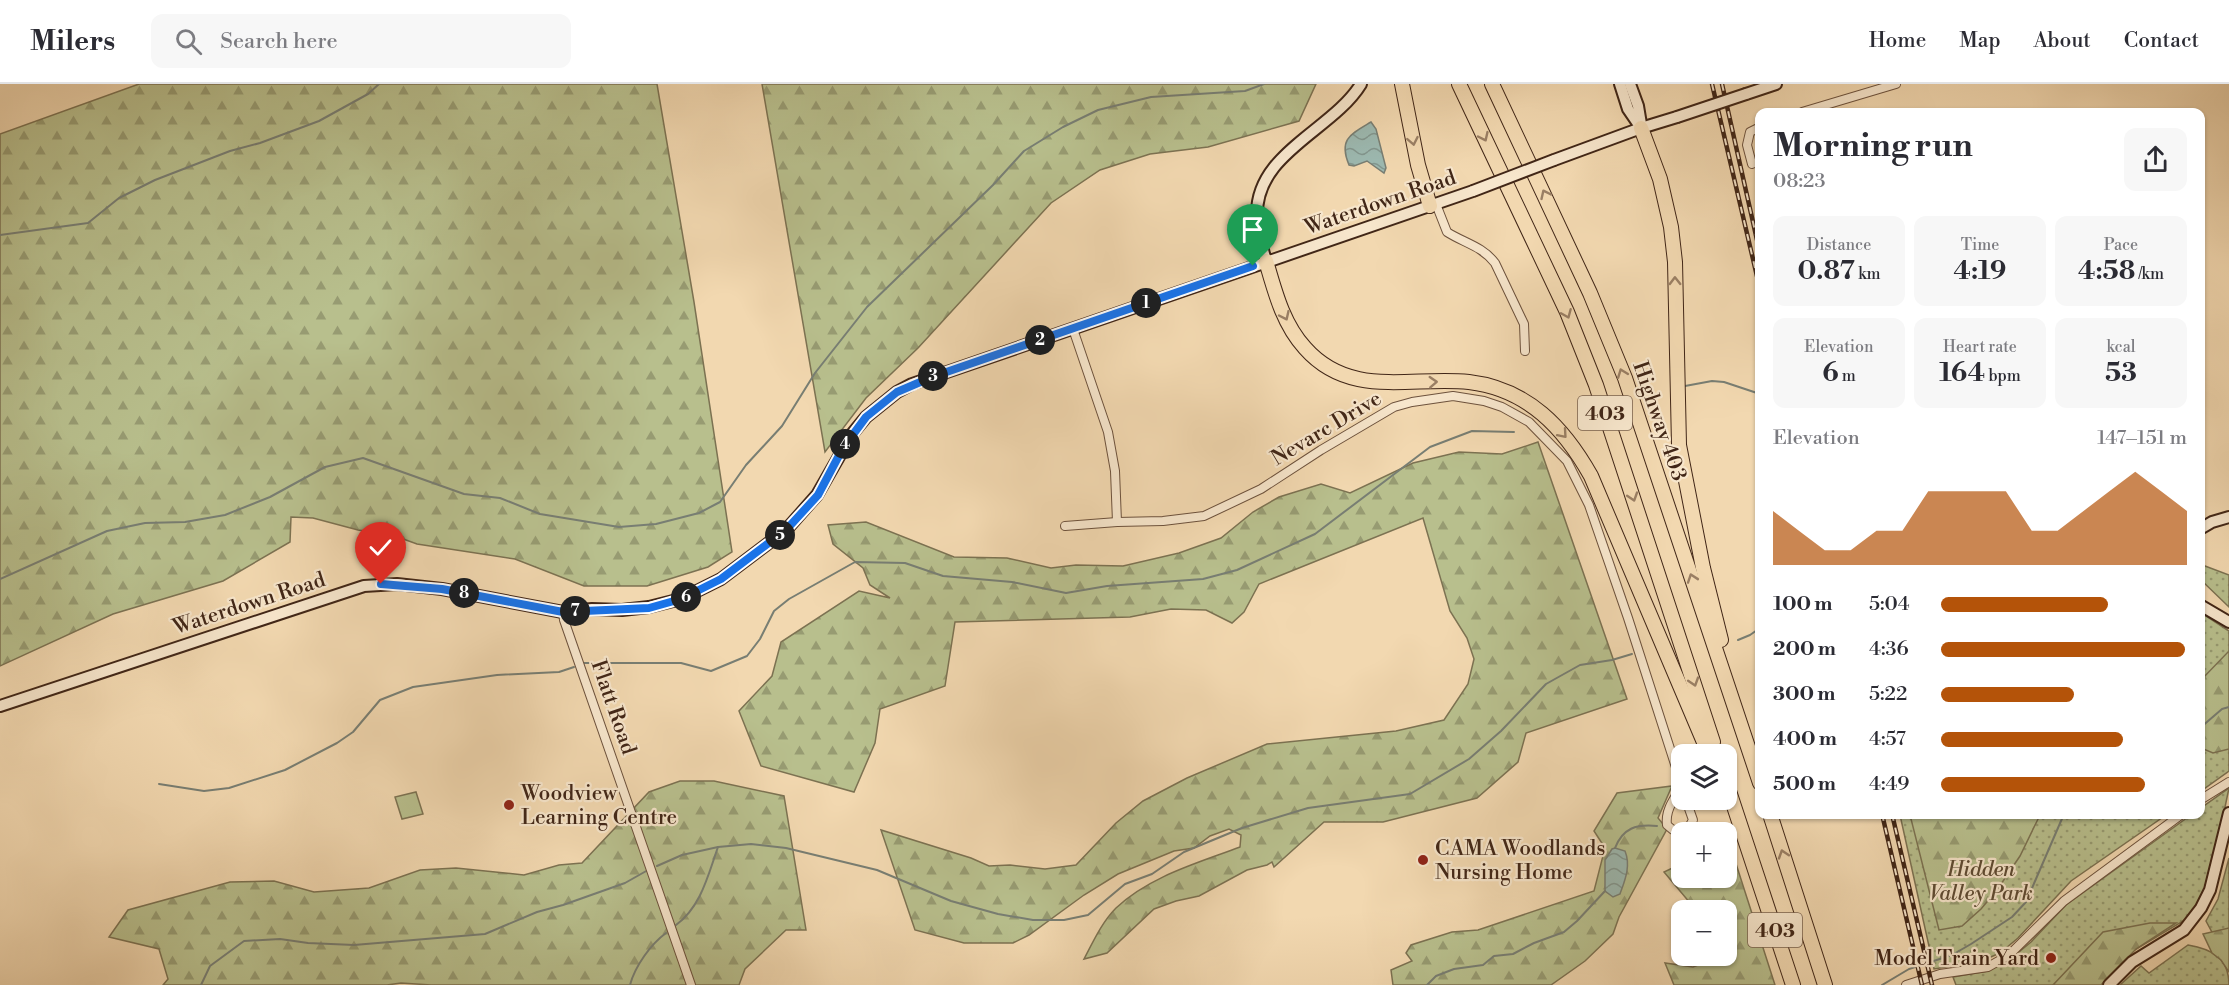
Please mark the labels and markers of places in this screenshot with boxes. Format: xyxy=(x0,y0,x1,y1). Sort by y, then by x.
pin xyxy=(1227,204,1278,266)
pin: 1 xyxy=(1131,288,1161,318)
pin: 2 xyxy=(1025,325,1055,355)
pin: 3 xyxy=(918,361,948,391)
pin: 4 xyxy=(830,429,860,459)
pin: 5 xyxy=(765,520,795,550)
pin xyxy=(355,522,406,584)
pin: 8 xyxy=(449,578,479,608)
pin: 6 xyxy=(671,582,701,612)
pin: 7 xyxy=(560,596,590,626)
place label: Woodview Learning Centre xyxy=(520,781,677,831)
marker: Woodview Learning Centre xyxy=(502,798,516,812)
place label: CAMA Woodlands Nursing Home xyxy=(1435,836,1605,886)
marker: CAMA Woodlands Nursing Home xyxy=(1416,853,1430,867)
place label: Model Train Yard xyxy=(1874,946,2039,972)
marker: Model Train Yard xyxy=(2044,951,2058,965)

